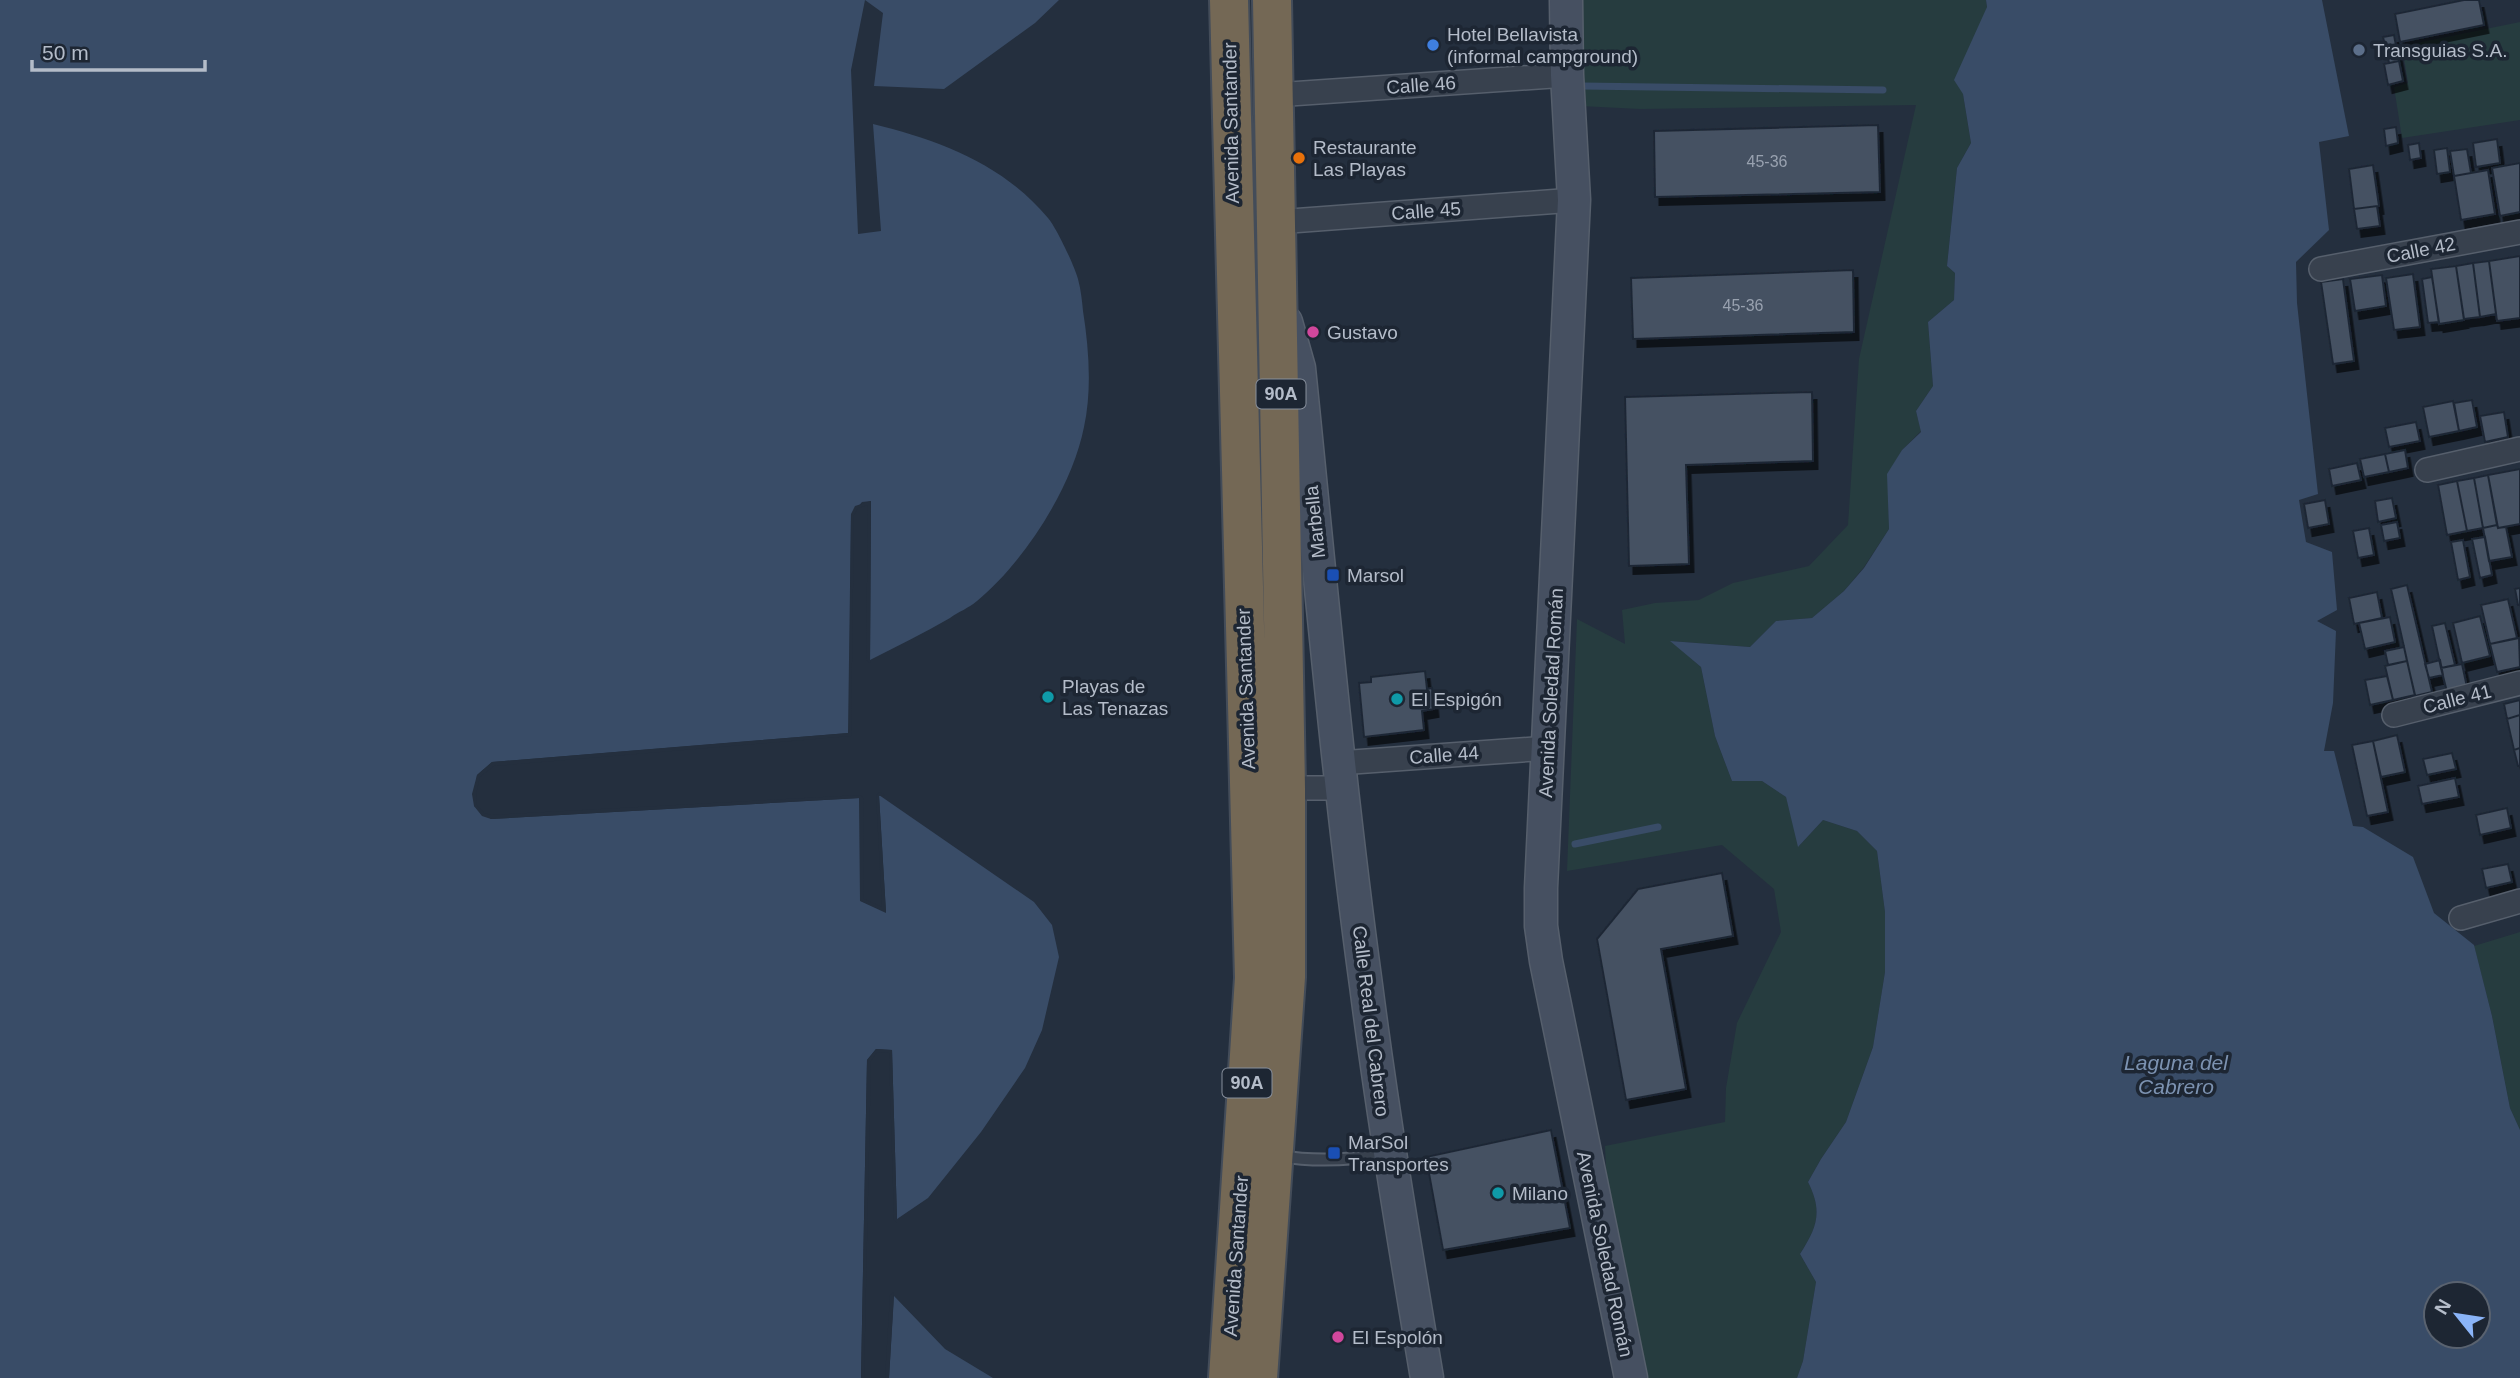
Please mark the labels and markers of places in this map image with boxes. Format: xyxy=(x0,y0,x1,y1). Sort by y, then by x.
place label: Hotel Bellavista (informal campground) xyxy=(1447,24,1638,67)
marker: Hotel Bellavista (informal campground) xyxy=(1425,37,1441,53)
place label: Transguias S.A. xyxy=(2373,40,2507,61)
marker: Transguias S.A. xyxy=(2351,42,2367,58)
place label: Restaurante Las Playas xyxy=(1313,137,1417,180)
marker: Restaurante Las Playas xyxy=(1291,150,1307,166)
place label: Gustavo xyxy=(1327,322,1398,343)
marker: Gustavo xyxy=(1305,324,1321,340)
place label: Marsol xyxy=(1347,565,1404,586)
marker: Marsol xyxy=(1325,567,1341,583)
place label: Playas de Las Tenazas xyxy=(1062,676,1168,719)
marker: Playas de Las Tenazas xyxy=(1040,689,1056,705)
place label: El Espigón xyxy=(1411,689,1502,710)
marker: El Espigón xyxy=(1389,691,1405,707)
place label: MarSol Transportes xyxy=(1348,1132,1449,1175)
marker: MarSol Transportes xyxy=(1326,1145,1342,1161)
place label: Milano xyxy=(1512,1183,1568,1204)
marker: Milano xyxy=(1490,1185,1506,1201)
place label: El Espolón xyxy=(1352,1327,1443,1348)
marker: El Espolón xyxy=(1330,1329,1346,1345)

